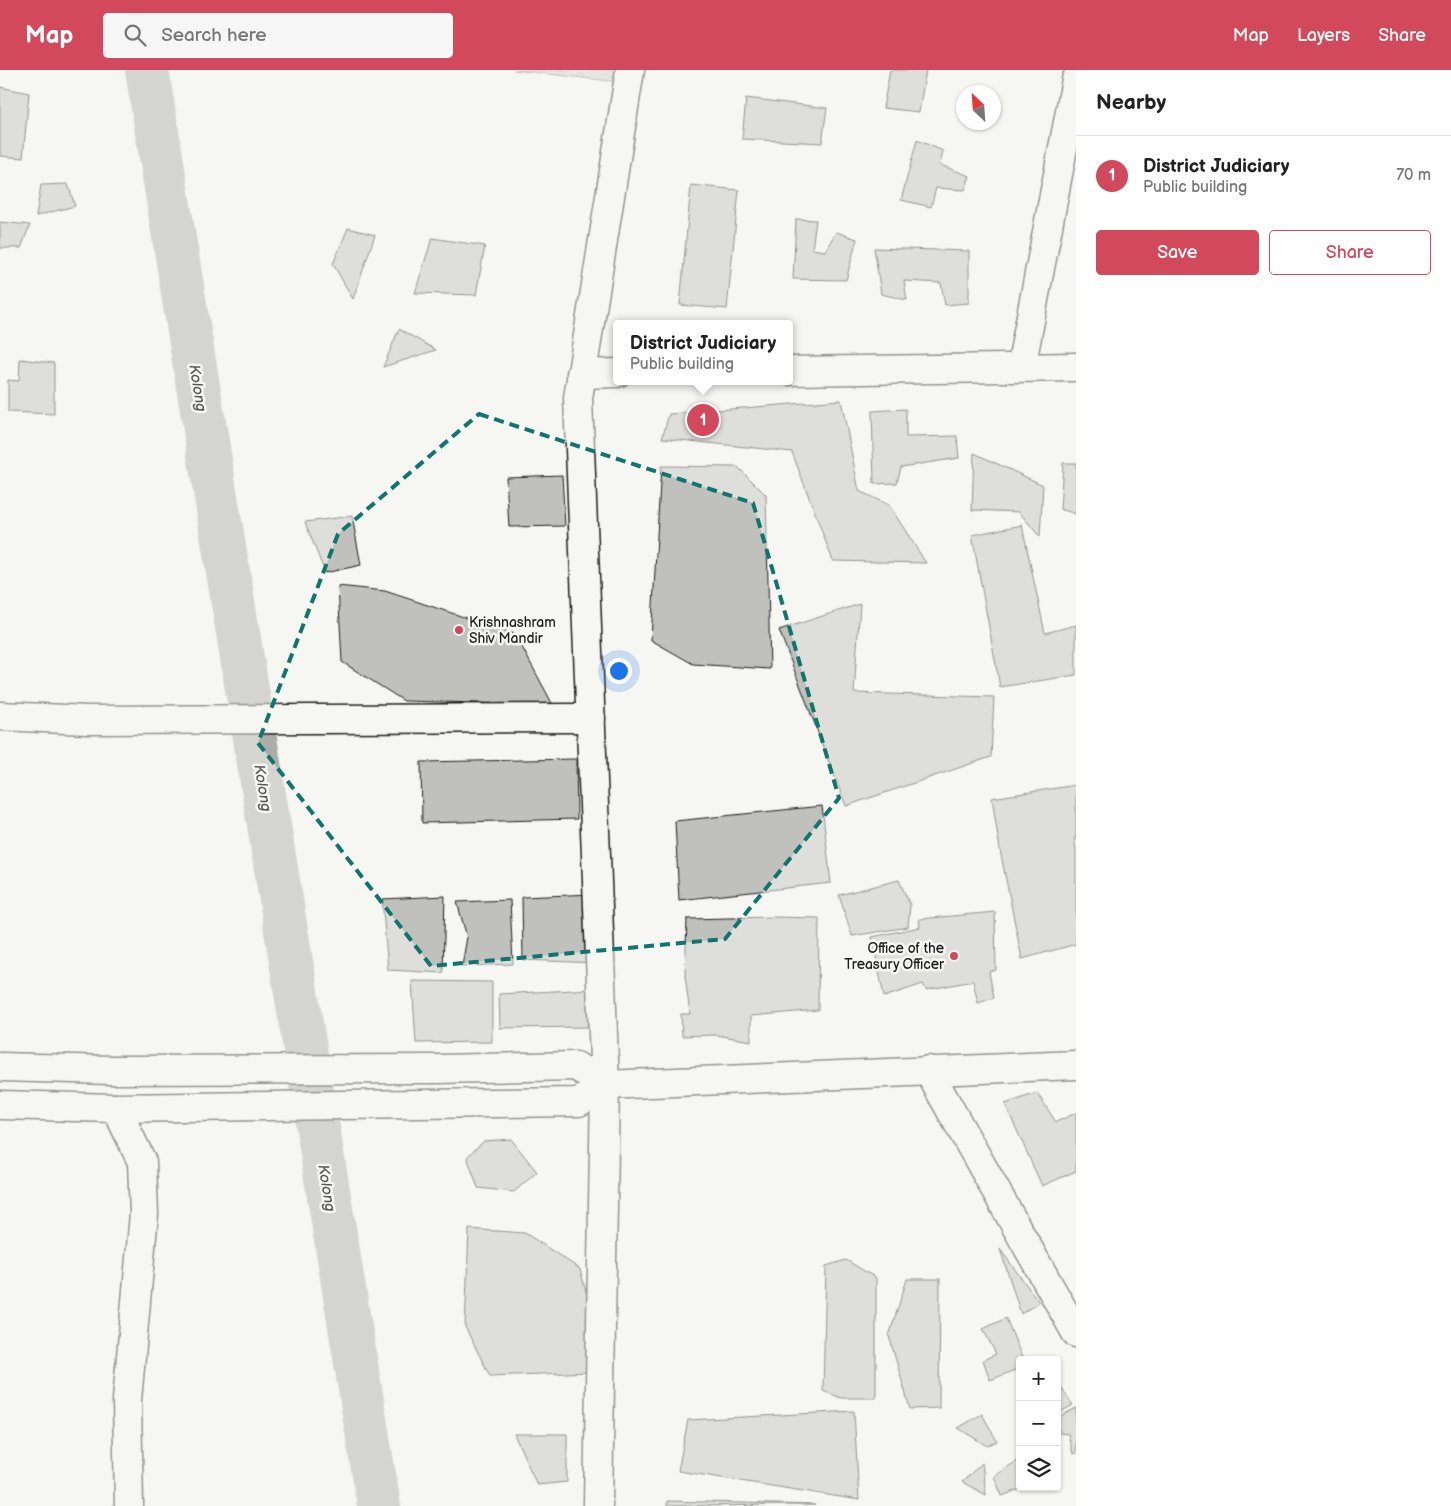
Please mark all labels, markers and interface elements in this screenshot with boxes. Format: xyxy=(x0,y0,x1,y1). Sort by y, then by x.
search box xyxy=(103,13,453,58)
text: Map xyxy=(25,21,73,50)
icon: search xyxy=(121,21,149,49)
text: Search here xyxy=(161,24,267,47)
text: Map xyxy=(1233,25,1269,46)
text: Layers xyxy=(1297,25,1350,46)
text: Share xyxy=(1378,25,1426,46)
north arrow xyxy=(956,85,1001,130)
text: Nearby xyxy=(1096,90,1166,115)
text: District Judiciary xyxy=(1143,155,1290,178)
text: 1 xyxy=(1109,166,1115,185)
text: 70 m xyxy=(1396,166,1431,185)
text: Public building xyxy=(1143,178,1247,197)
button: Save xyxy=(1096,230,1259,275)
button: Share xyxy=(1269,230,1431,275)
popup xyxy=(613,320,793,385)
text: District Judiciary xyxy=(630,332,776,355)
text: Public building xyxy=(630,355,734,374)
water label: Kolong xyxy=(184,363,211,414)
pin: 1 xyxy=(687,401,719,439)
place label: Krishnashram Shiv Mandir xyxy=(469,614,556,647)
marker: Krishnashram Shiv Mandir xyxy=(453,624,465,636)
your location xyxy=(606,658,632,684)
water label: Kolong xyxy=(249,763,276,814)
place label: Office of the Treasury Officer xyxy=(844,940,945,973)
marker: Office of the Treasury Officer xyxy=(948,950,960,962)
water label: Kolong xyxy=(313,1163,340,1214)
map controls xyxy=(1016,1356,1061,1491)
button: + xyxy=(1016,1356,1061,1401)
button: − xyxy=(1016,1401,1061,1446)
button: layers xyxy=(1016,1446,1061,1491)

